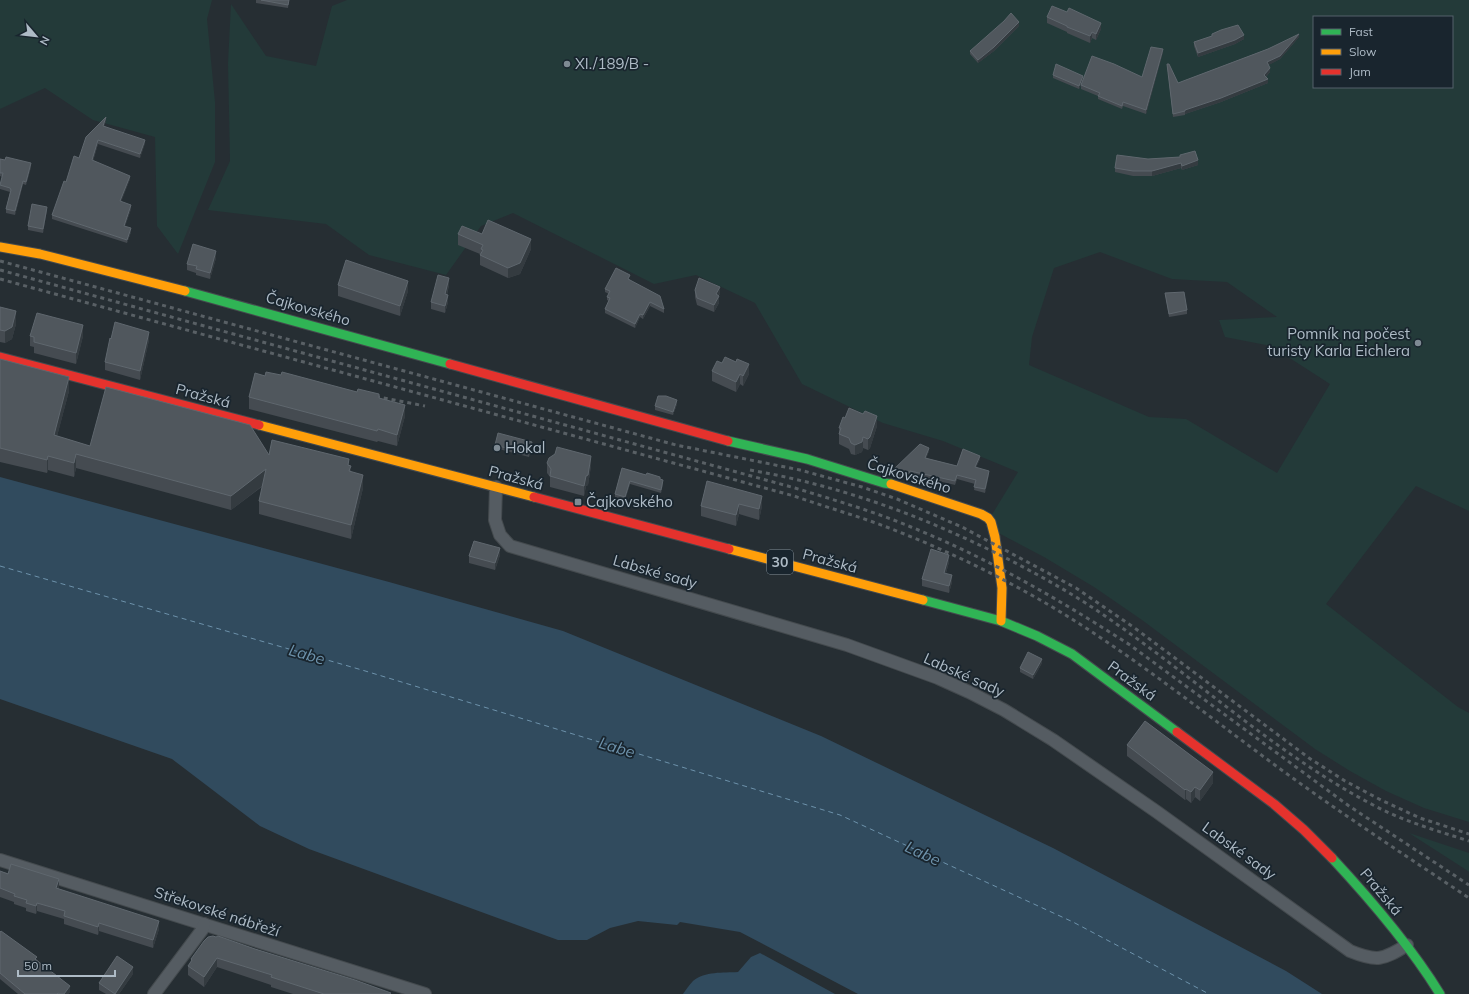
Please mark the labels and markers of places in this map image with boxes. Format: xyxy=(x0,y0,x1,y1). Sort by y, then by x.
place label: XI./189/B - xyxy=(575,54,649,73)
marker: XI./189/B - xyxy=(562,59,572,69)
place label: Pomník na počest turisty Karla Eichlera xyxy=(1267,324,1410,360)
marker: Pomník na počest turisty Karla Eichlera xyxy=(1413,338,1423,348)
place label: Hokal xyxy=(505,438,545,457)
marker: Hokal xyxy=(492,443,502,453)
place label: Čajkovského xyxy=(586,492,673,511)
marker: Čajkovského xyxy=(573,497,583,507)

